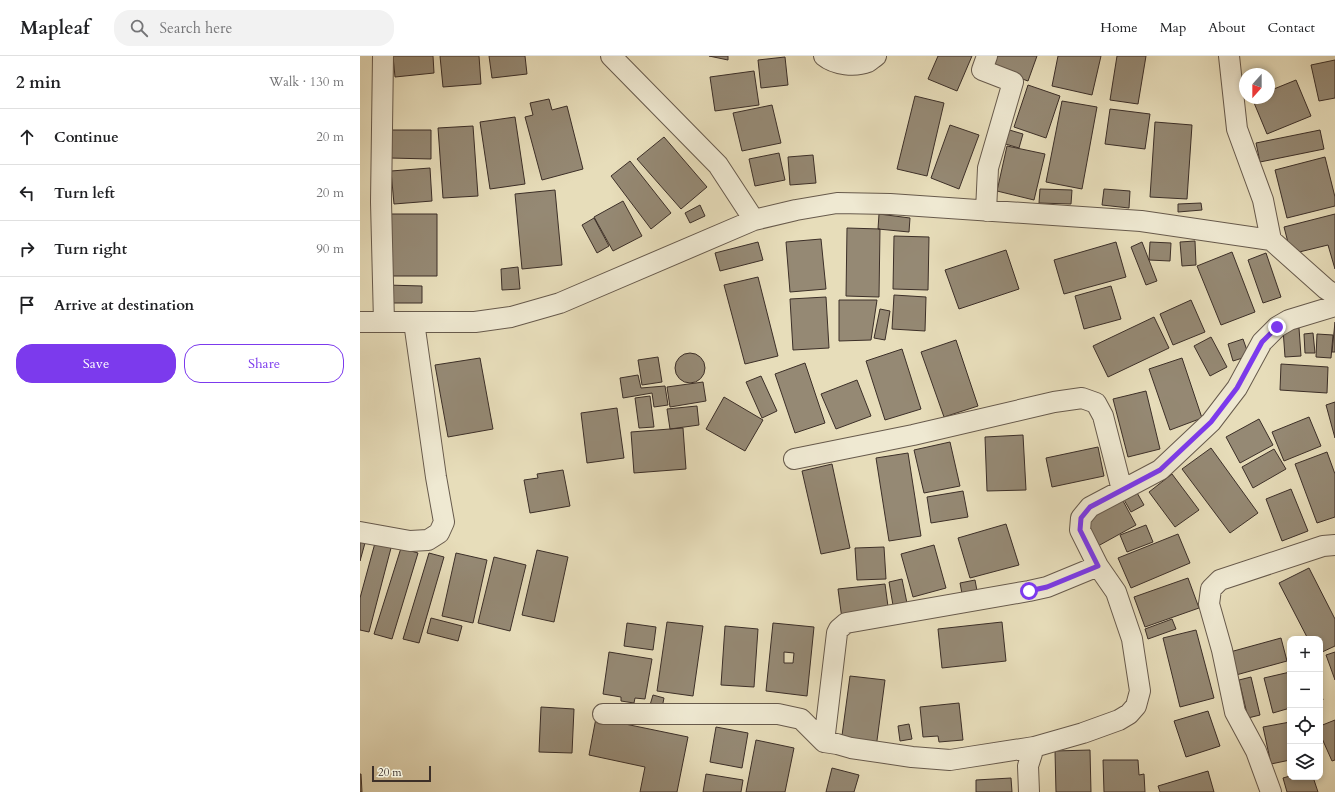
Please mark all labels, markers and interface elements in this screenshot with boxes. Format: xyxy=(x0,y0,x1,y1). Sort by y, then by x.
search box xyxy=(114,10,394,46)
text: Mapleaf xyxy=(20,15,90,41)
icon: search xyxy=(128,17,150,39)
text: Search here xyxy=(160,18,232,38)
text: Home xyxy=(1100,18,1138,37)
text: Map xyxy=(1160,18,1186,37)
text: About xyxy=(1208,18,1245,37)
text: Contact xyxy=(1267,18,1315,37)
north arrow xyxy=(1239,68,1275,104)
text: 2 min xyxy=(16,71,61,94)
text: Walk · 130 m xyxy=(269,73,344,91)
icon: ahead xyxy=(16,126,38,148)
text: Continue xyxy=(54,127,119,147)
text: 20 m xyxy=(316,128,344,146)
icon: left xyxy=(16,182,38,204)
text: Turn left xyxy=(54,183,115,203)
text: 20 m xyxy=(316,184,344,202)
icon: right xyxy=(16,238,38,260)
text: Turn right xyxy=(54,239,127,259)
text: 90 m xyxy=(316,240,344,258)
icon: arrive xyxy=(16,294,38,316)
text: Arrive at destination xyxy=(54,295,194,315)
route end xyxy=(1268,318,1286,336)
button: Save xyxy=(16,344,176,383)
button: Share xyxy=(184,344,344,383)
route start xyxy=(1020,582,1038,600)
map controls xyxy=(1287,636,1323,780)
button: + xyxy=(1287,636,1323,672)
button: − xyxy=(1287,672,1323,708)
button: locate xyxy=(1287,708,1323,744)
button: layers xyxy=(1287,744,1323,780)
scale bar xyxy=(372,764,431,783)
text: 20 m xyxy=(378,765,402,780)

